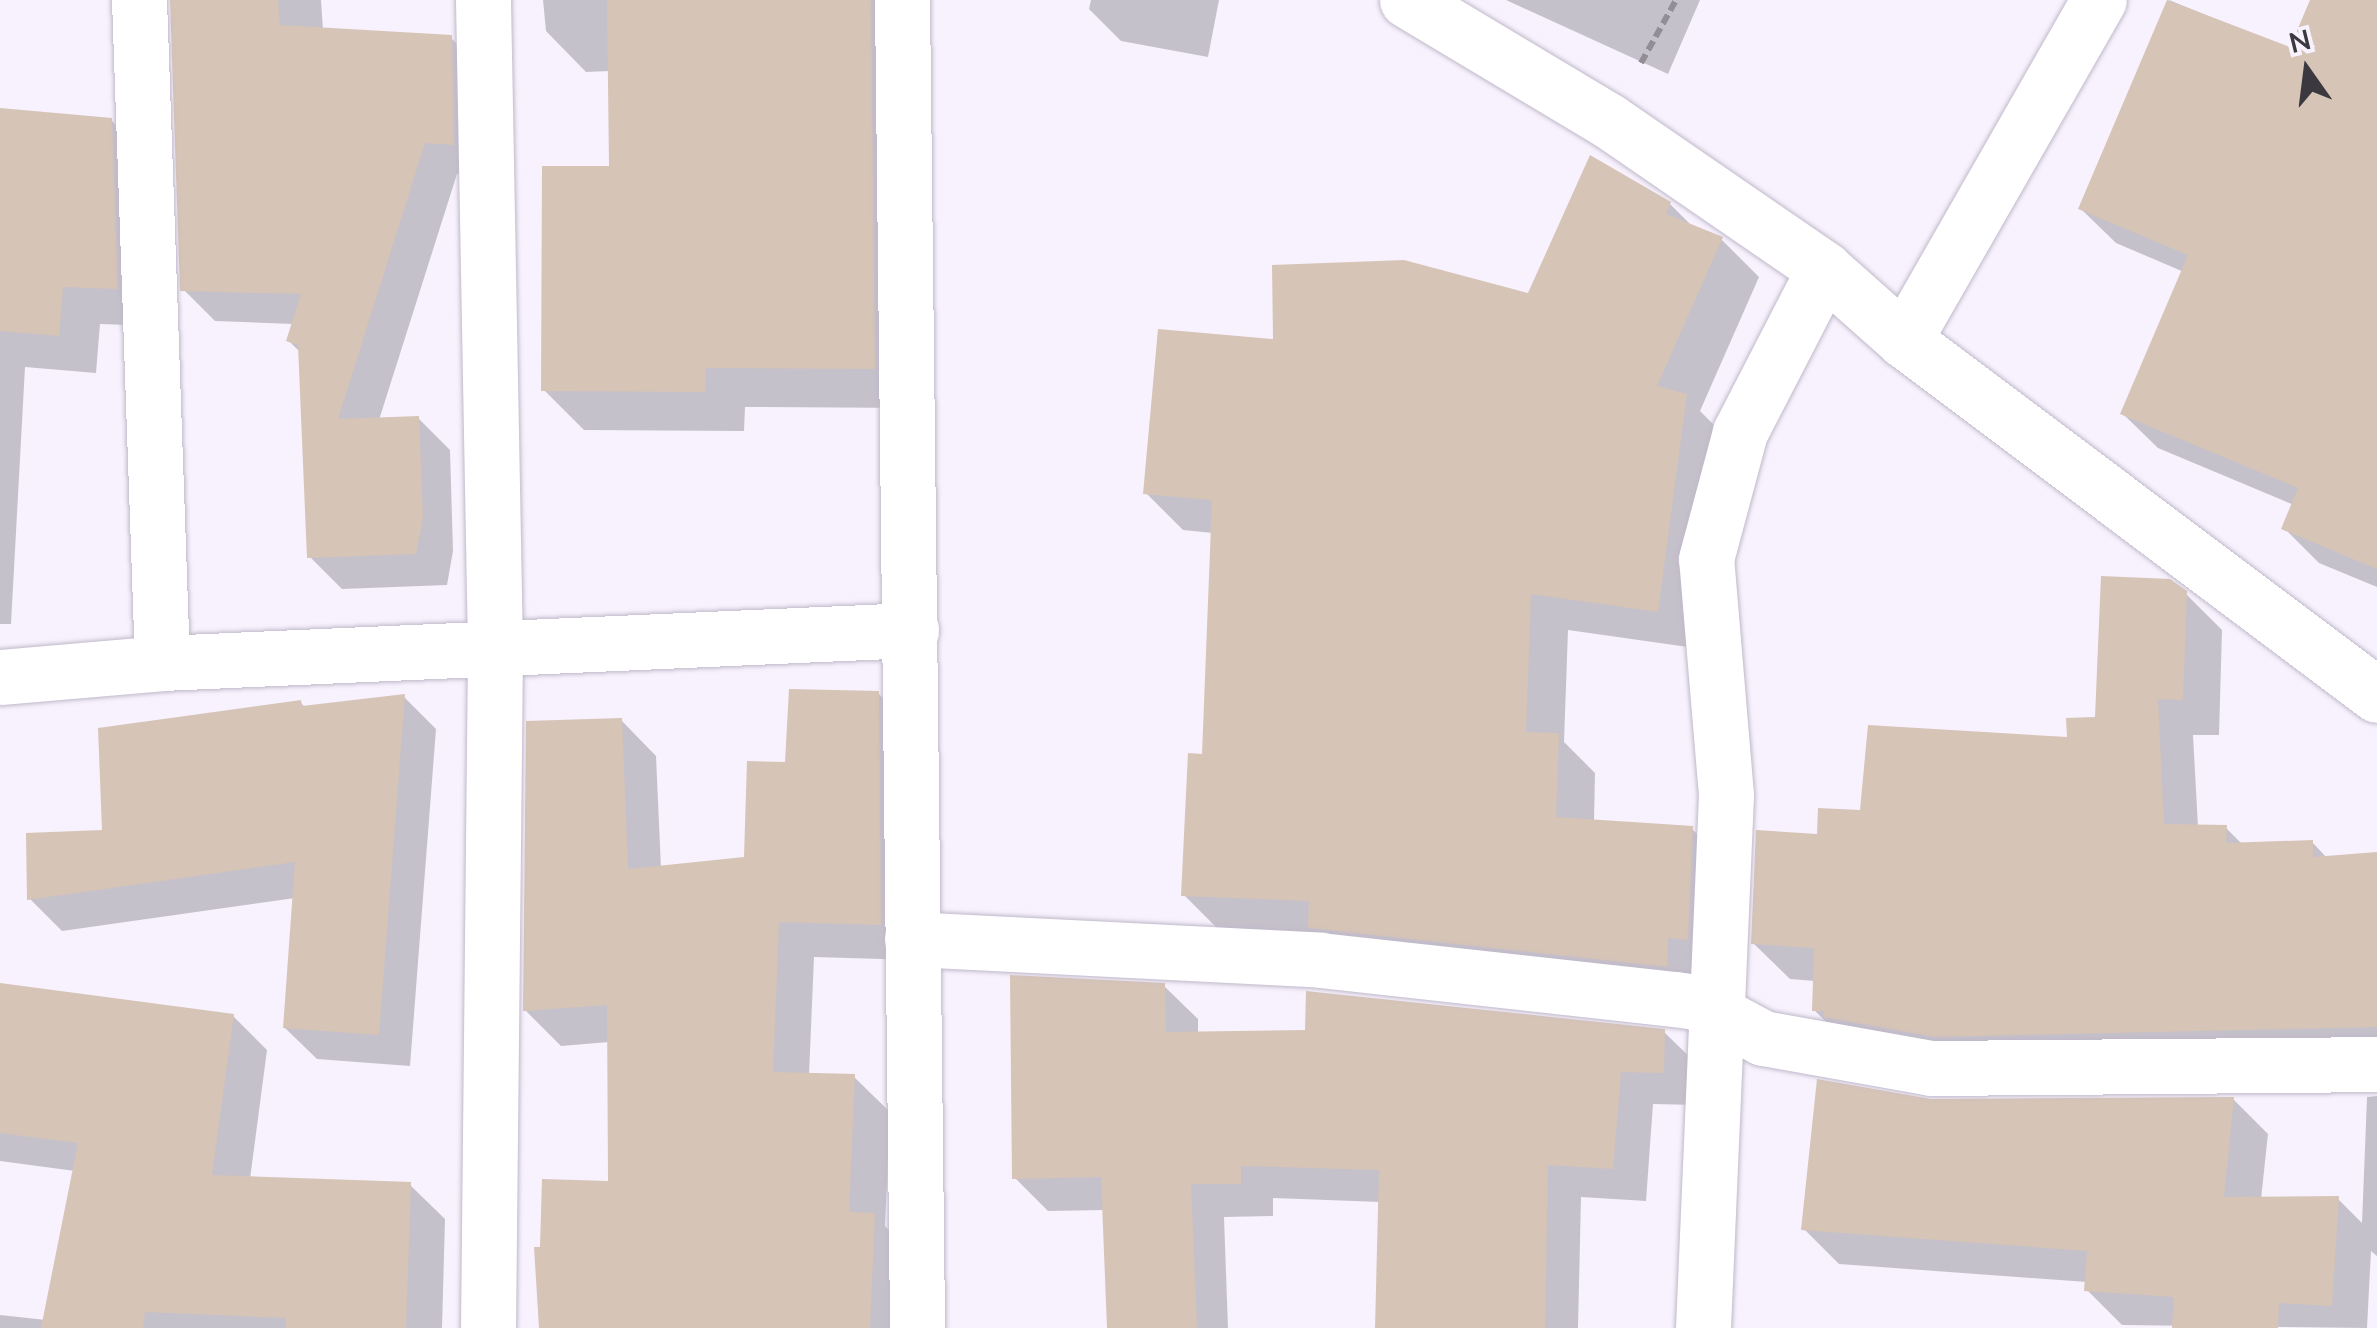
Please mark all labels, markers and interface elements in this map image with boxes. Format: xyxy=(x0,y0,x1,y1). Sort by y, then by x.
north arrow xyxy=(2257,20,2357,120)
text: N xyxy=(2285,21,2314,60)

